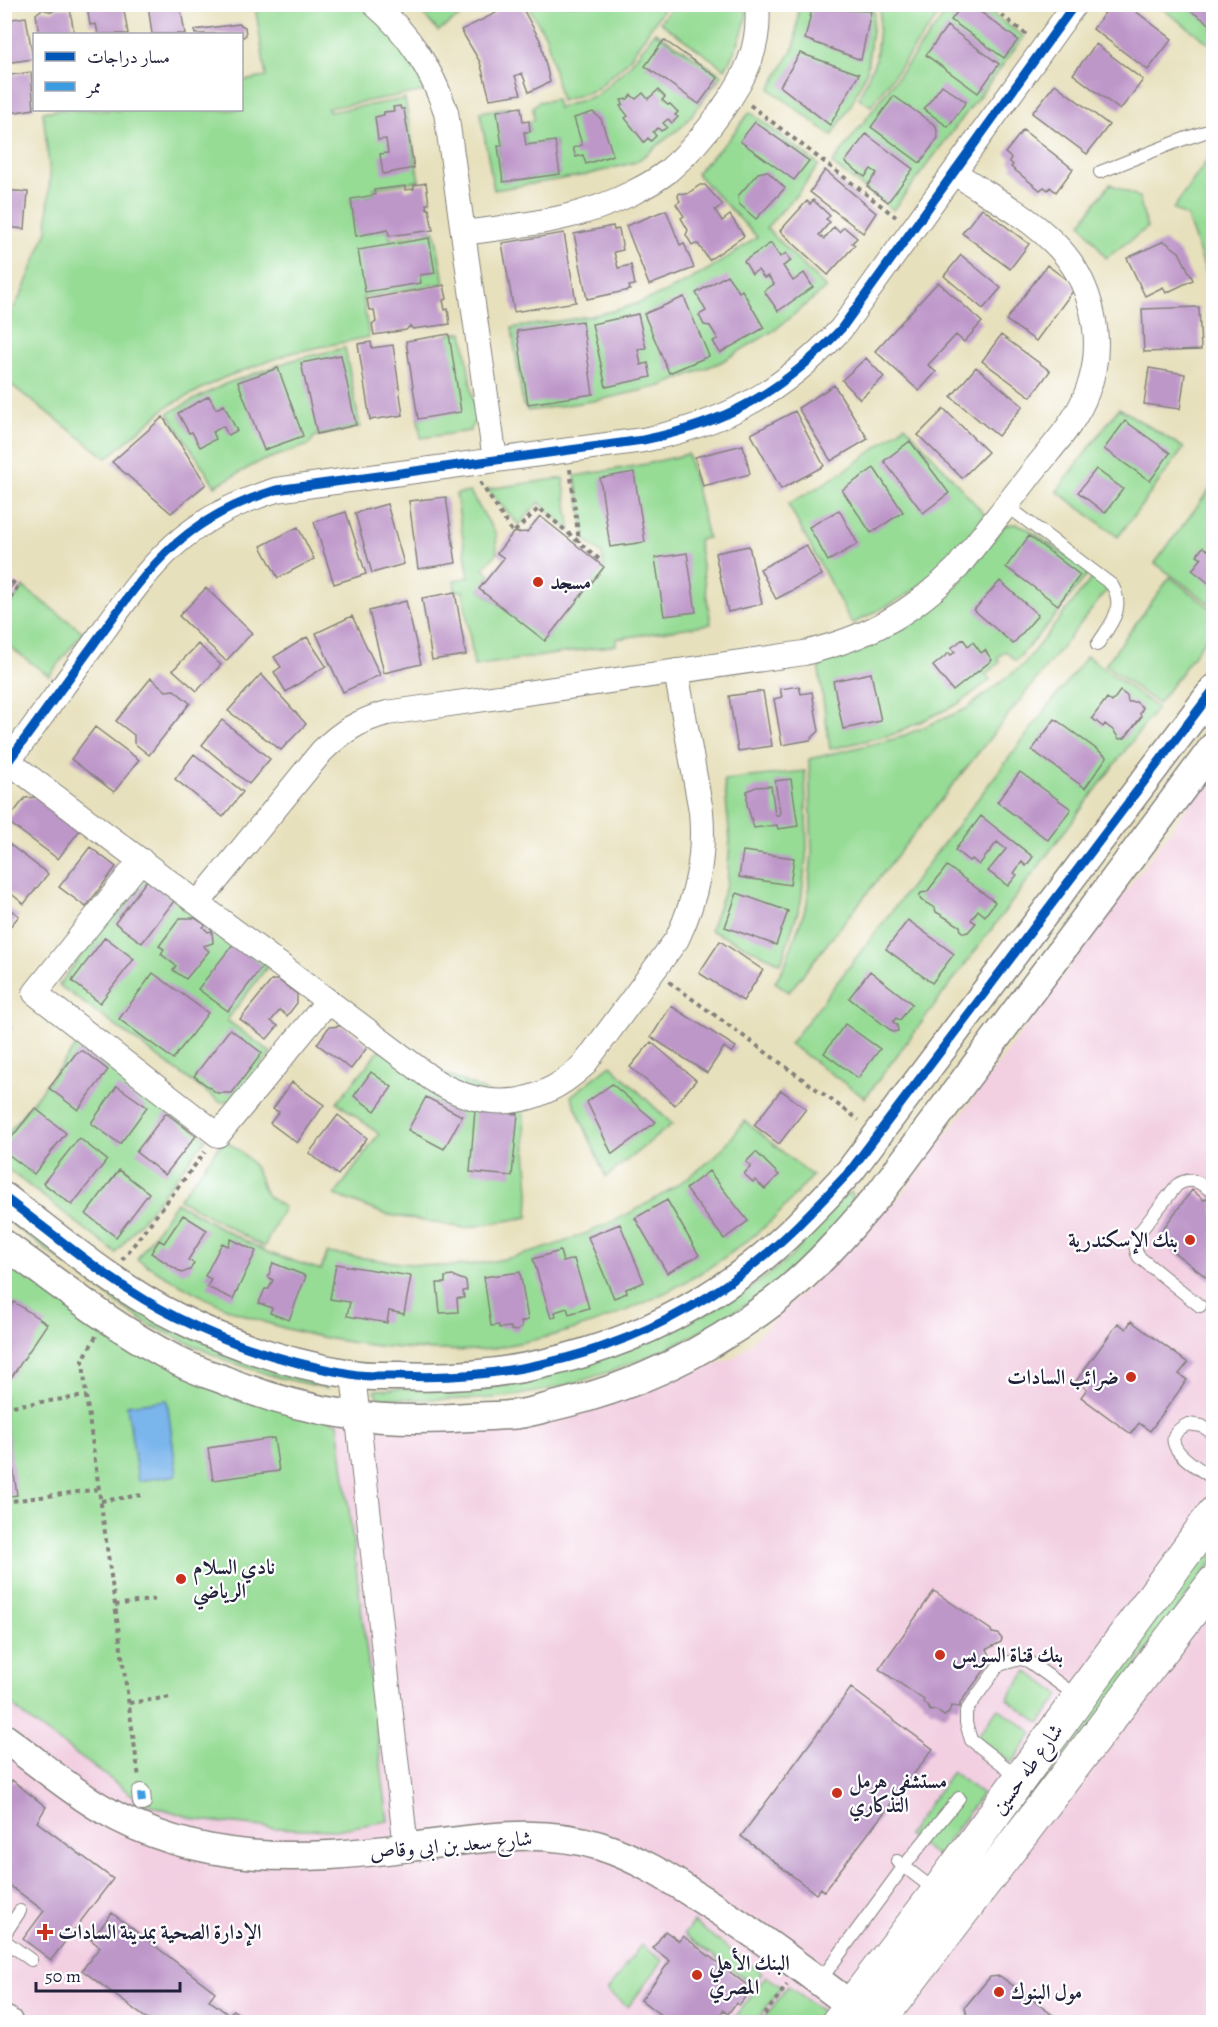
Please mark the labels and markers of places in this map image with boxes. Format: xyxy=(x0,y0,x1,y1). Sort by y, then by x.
place label: مسجد xyxy=(550,568,591,596)
marker: مسجد xyxy=(531,575,545,589)
place label: بنك الإسكندرية xyxy=(1068,1226,1178,1255)
marker: بنك الإسكندرية xyxy=(1183,1233,1197,1247)
place label: ضرائب السادات xyxy=(1007,1363,1119,1391)
marker: ضرائب السادات xyxy=(1124,1370,1138,1384)
place label: نادي السلام الرياضي xyxy=(193,1553,275,1611)
marker: نادي السلام الرياضي xyxy=(174,1572,188,1586)
place label: بنك قناة السويس xyxy=(952,1641,1063,1669)
marker: بنك قناة السويس xyxy=(933,1648,947,1662)
place label: مستشفى هرمل التذكاري xyxy=(849,1767,947,1822)
marker: مستشفى هرمل التذكاري xyxy=(830,1786,844,1800)
place label: الإدارة الصحية بمدينة السادات xyxy=(58,1918,262,1947)
marker: الإدارة الصحية بمدينة السادات xyxy=(36,1923,54,1941)
place label: البنك الأهلي المصري xyxy=(708,1947,790,2004)
marker: البنك الأهلي المصري xyxy=(690,1968,704,1982)
place label: مول البنوك xyxy=(1011,1978,1082,2006)
marker: مول البنوك xyxy=(992,1985,1006,1999)

